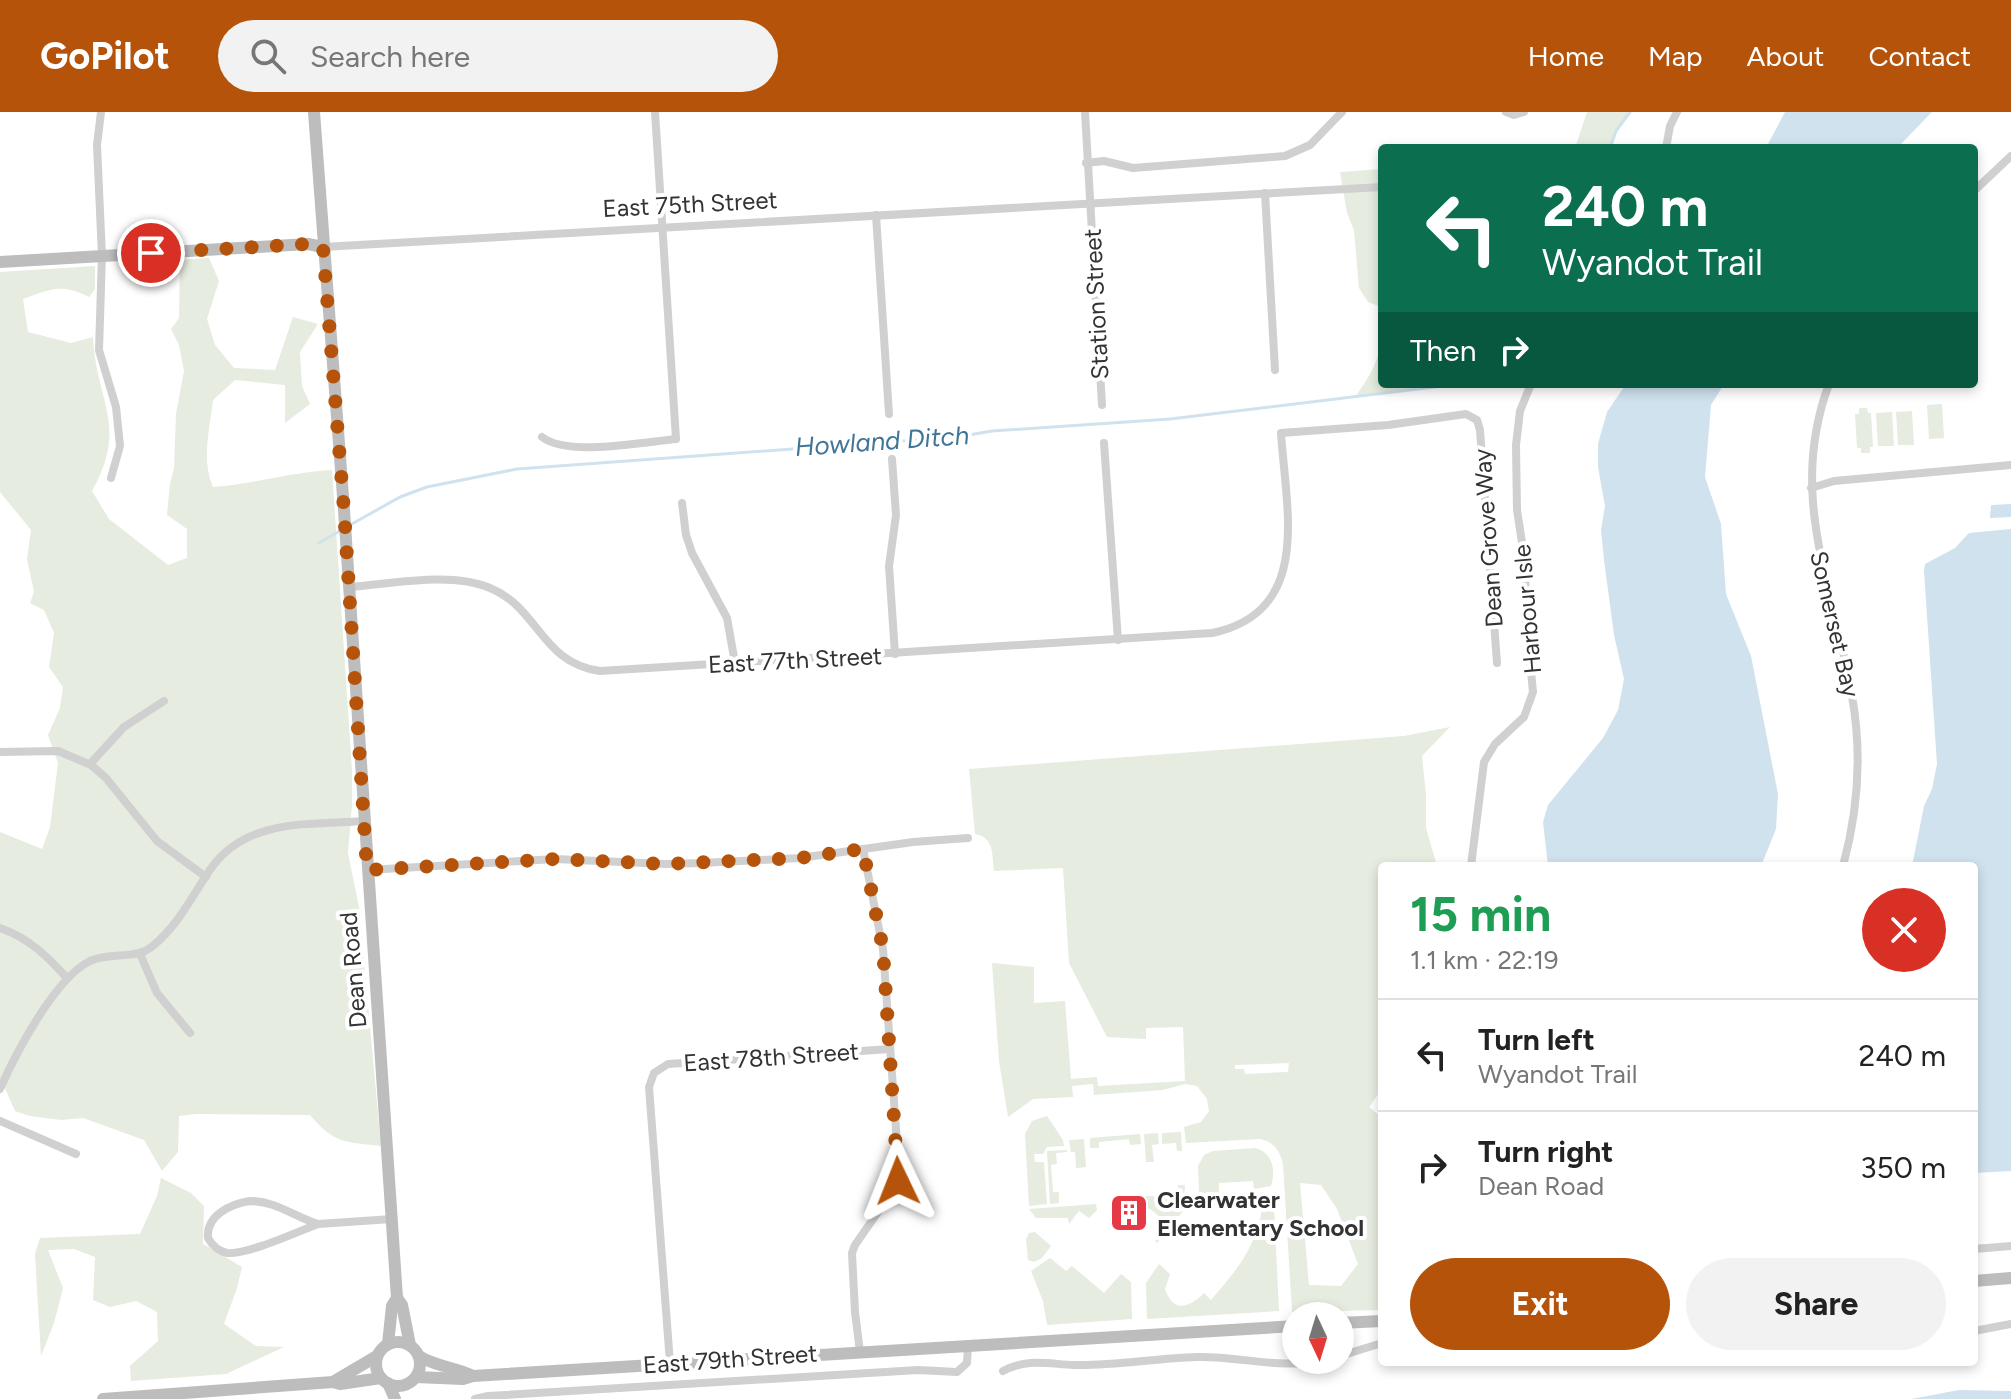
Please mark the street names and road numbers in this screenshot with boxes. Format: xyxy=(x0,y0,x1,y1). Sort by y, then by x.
street label: East 75th Street xyxy=(602,185,778,223)
street label: Station Street xyxy=(1078,228,1114,380)
street label: Dean Grove Way xyxy=(1467,447,1509,628)
street label: Harbour Isle xyxy=(1507,543,1547,675)
street label: Somerset Bay xyxy=(1804,548,1866,700)
street label: East 77th Street xyxy=(707,641,883,679)
street label: Dean Road xyxy=(333,911,373,1029)
street label: East 78th Street xyxy=(682,1036,860,1078)
street label: East 79th Street xyxy=(642,1338,818,1380)

